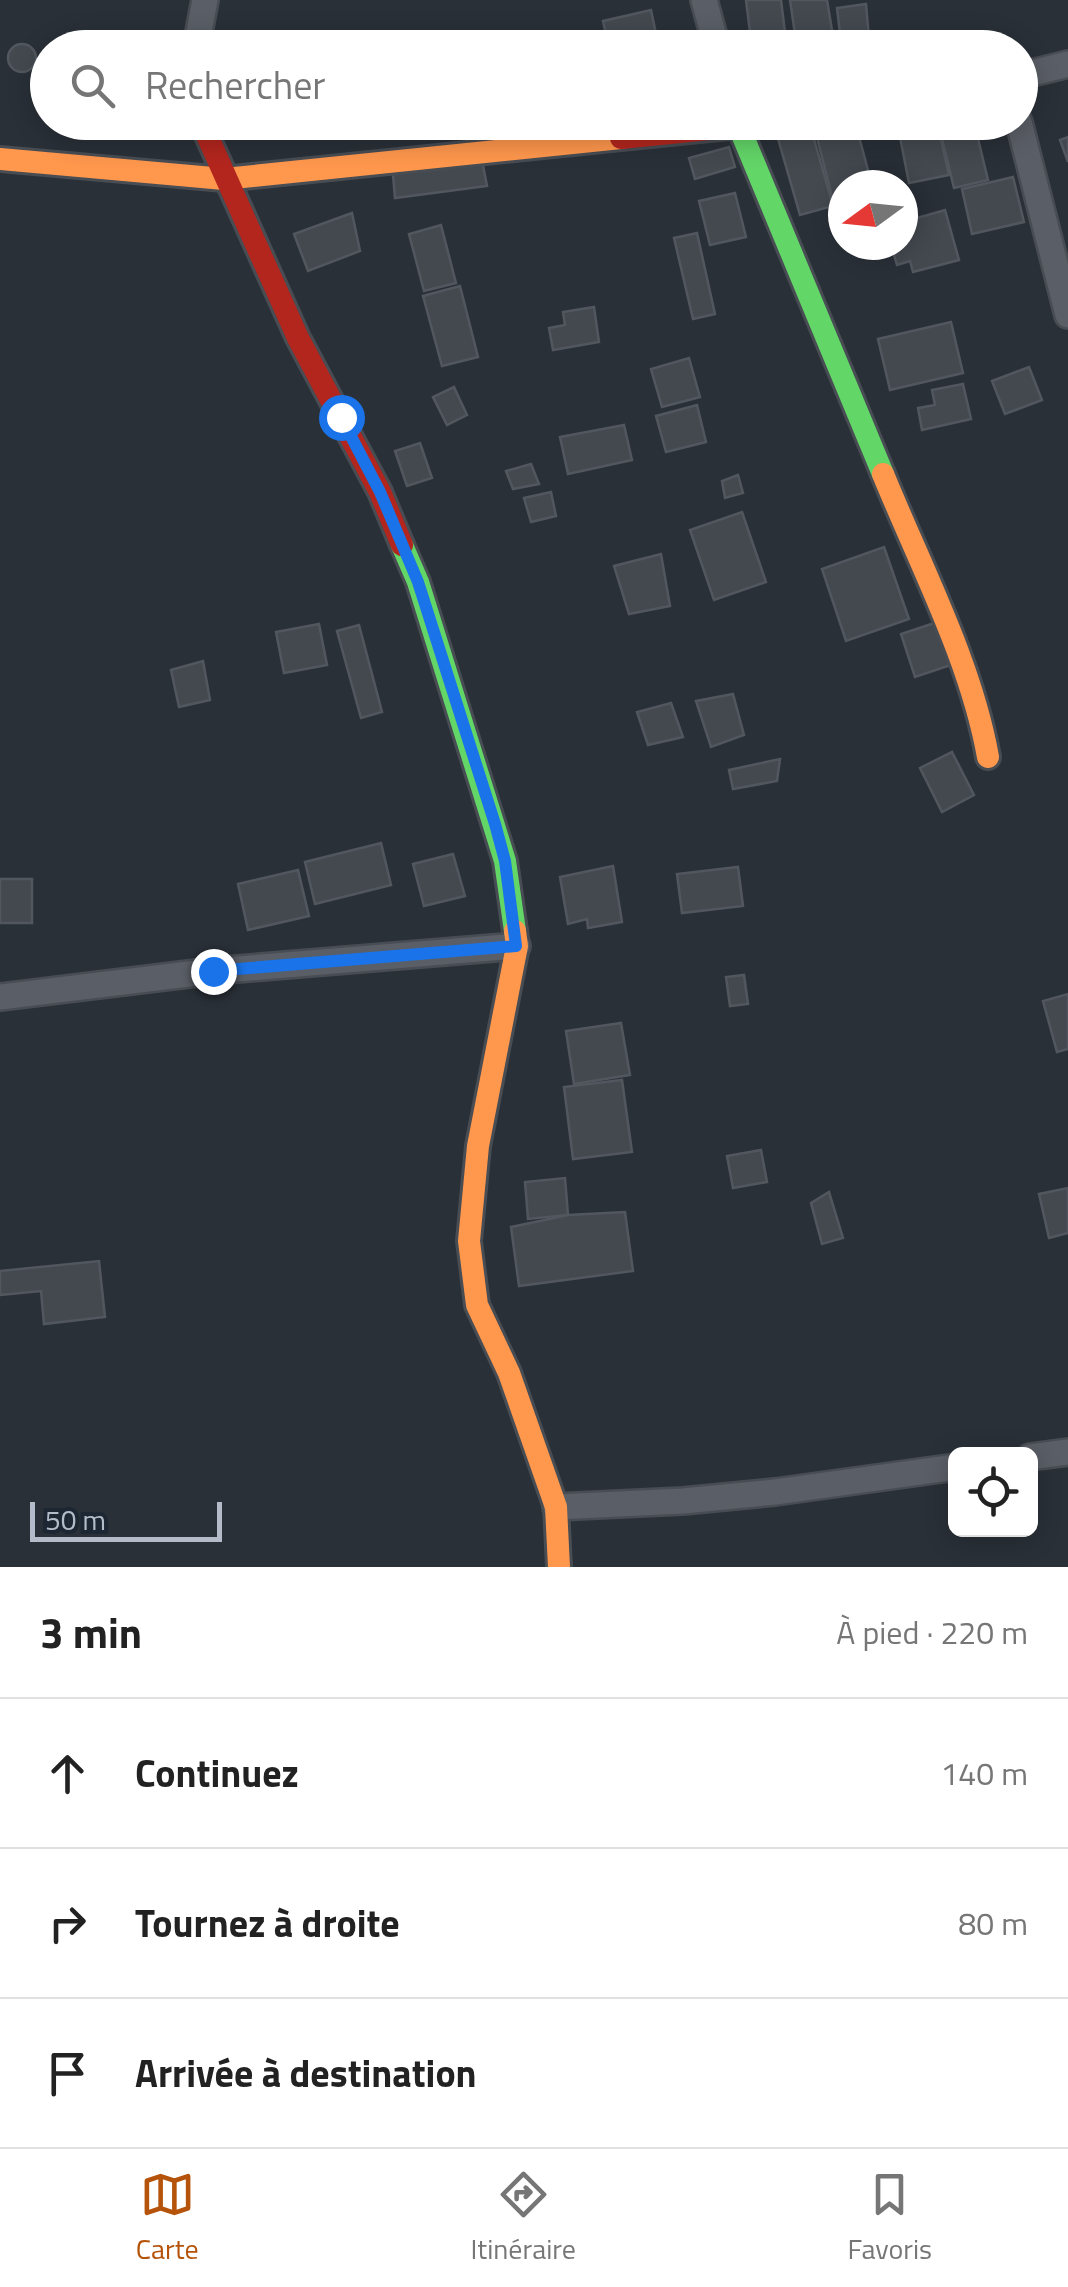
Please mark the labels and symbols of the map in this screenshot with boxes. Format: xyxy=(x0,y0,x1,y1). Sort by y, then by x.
north arrow xyxy=(828,170,918,260)
route start xyxy=(319,395,365,441)
route end xyxy=(191,949,237,995)
scale bar xyxy=(30,1497,222,1542)

